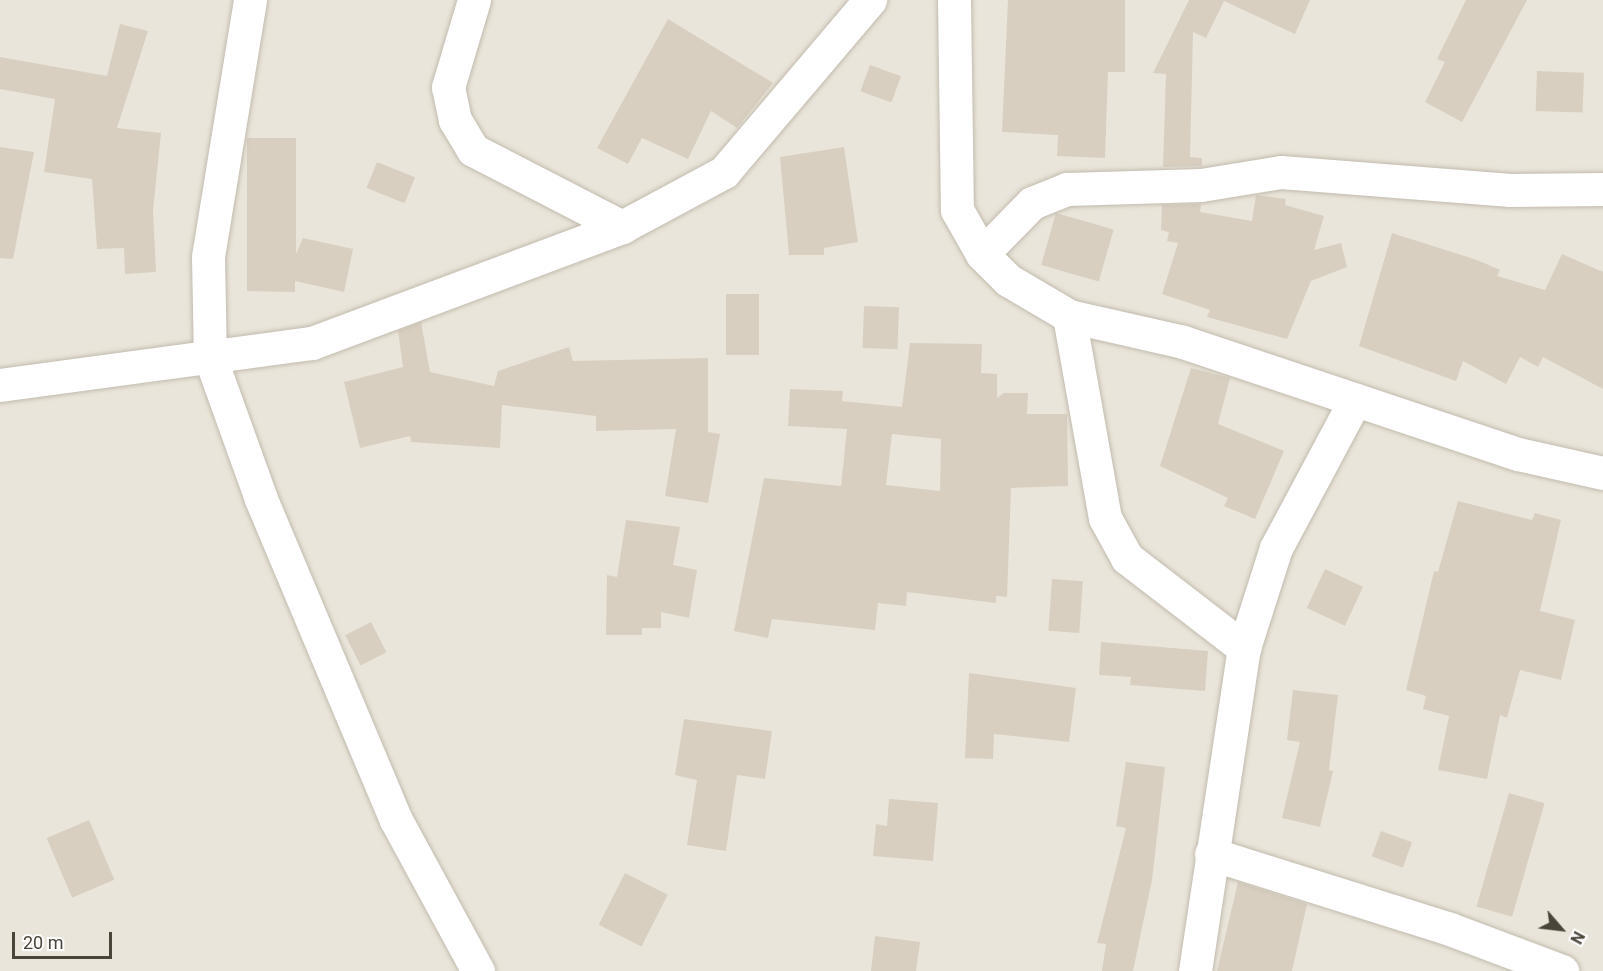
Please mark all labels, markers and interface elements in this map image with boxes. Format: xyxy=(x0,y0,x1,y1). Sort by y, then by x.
north arrow xyxy=(1531,899,1591,959)
scale bar xyxy=(15,920,116,958)
text: N xyxy=(1566,928,1588,947)
text: 20 m xyxy=(23,932,63,953)

